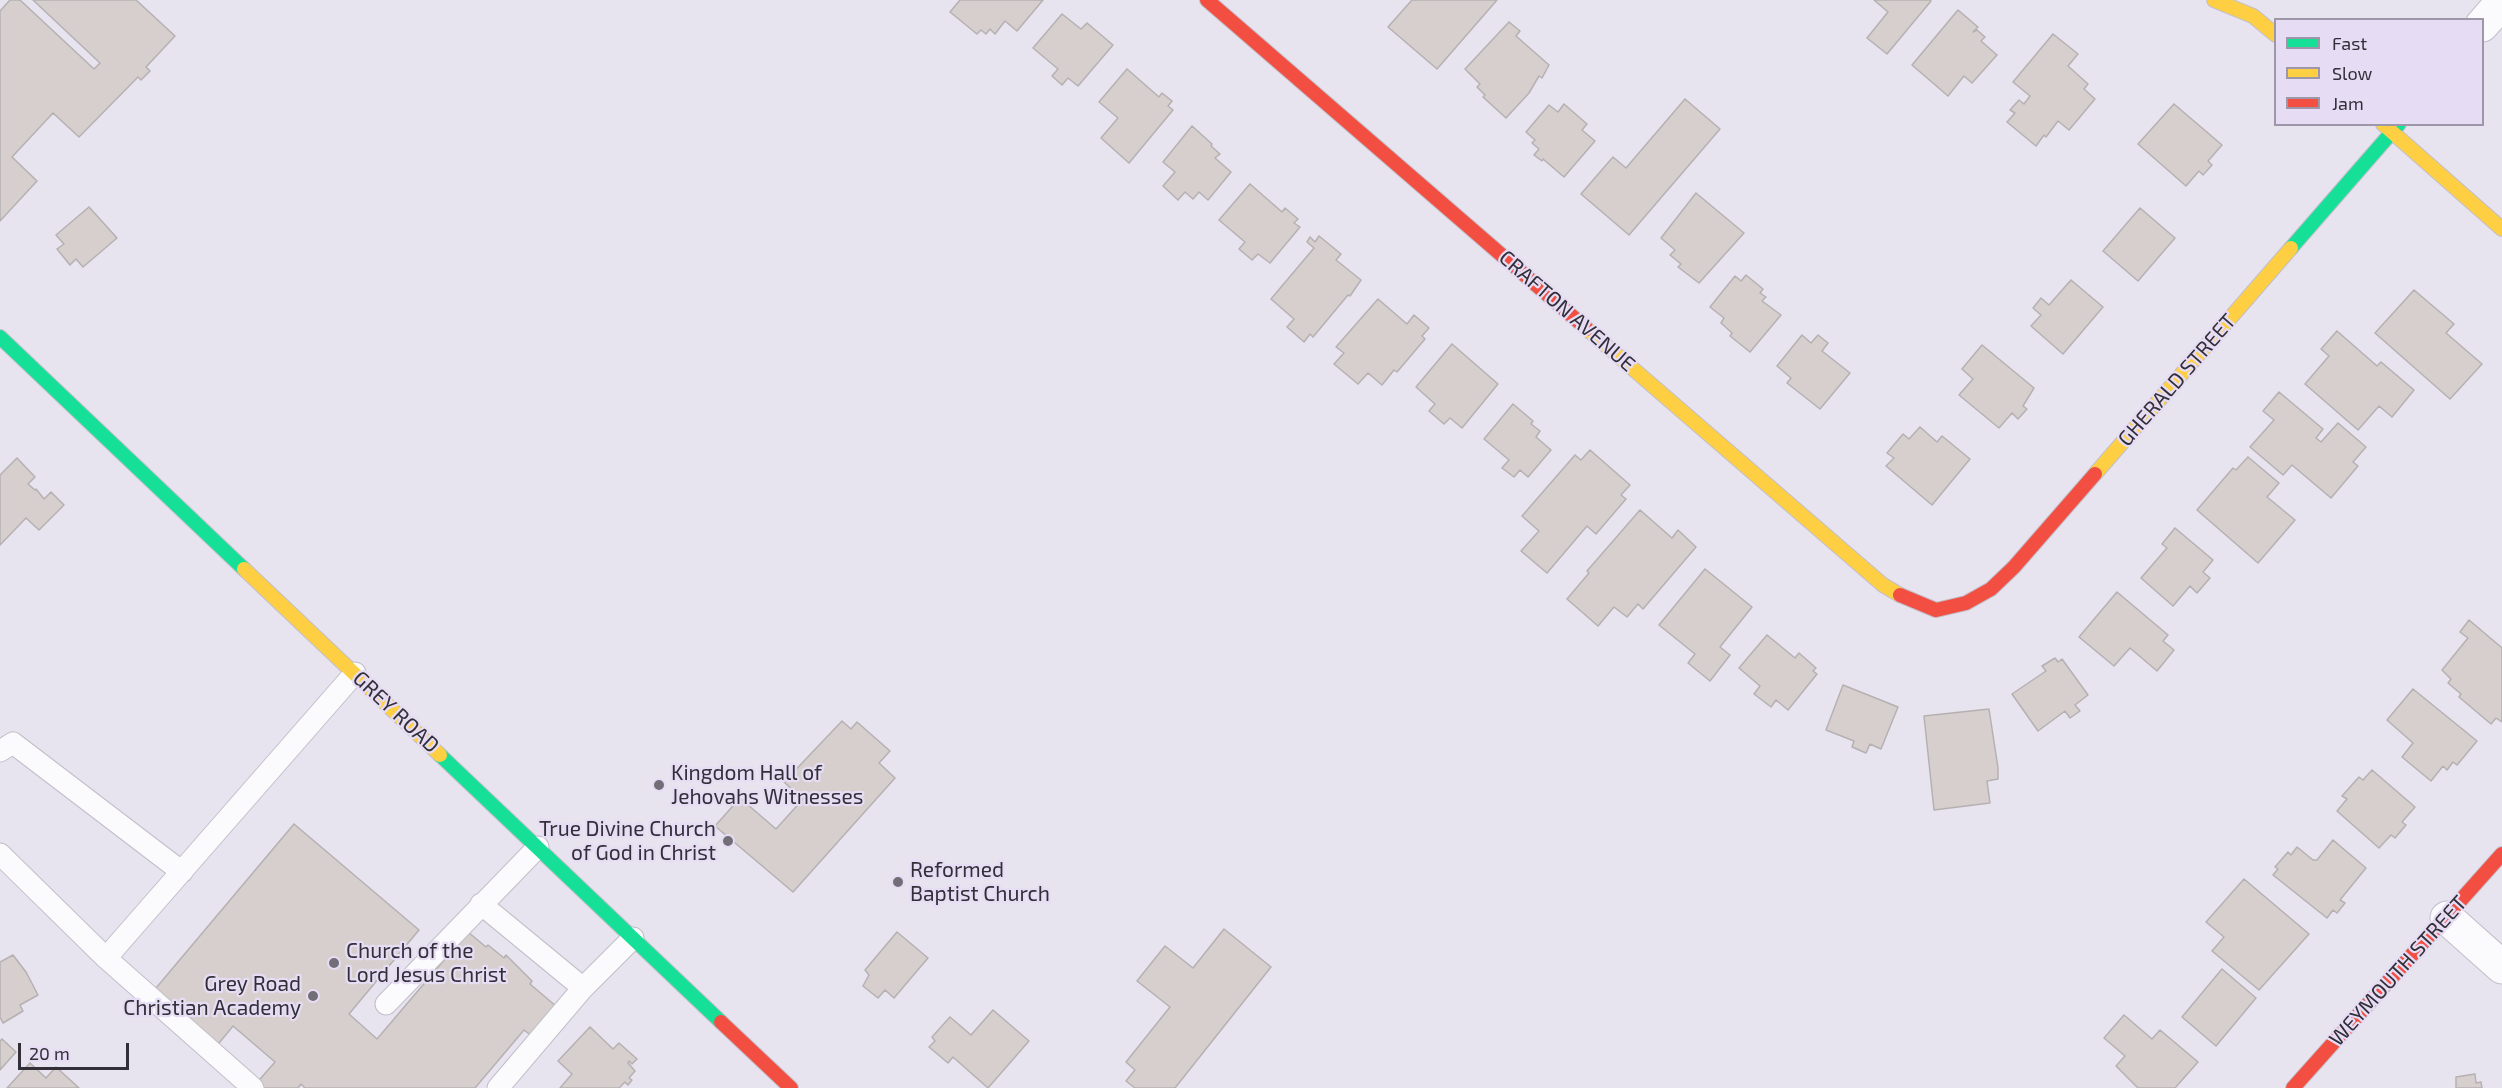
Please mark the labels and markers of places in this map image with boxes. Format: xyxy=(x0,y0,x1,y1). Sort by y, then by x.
place label: Kingdom Hall of Jehovahs Witnesses xyxy=(671,760,863,810)
marker: Kingdom Hall of Jehovahs Witnesses xyxy=(652,778,666,792)
place label: True Divine Church of God in Christ xyxy=(539,816,716,866)
marker: True Divine Church of God in Christ xyxy=(721,834,735,848)
place label: Reformed Baptist Church xyxy=(910,857,1050,907)
marker: Reformed Baptist Church xyxy=(891,875,905,889)
place label: Church of the Lord Jesus Christ xyxy=(346,938,506,988)
marker: Church of the Lord Jesus Christ xyxy=(327,956,341,970)
place label: Grey Road Christian Academy xyxy=(123,971,301,1021)
marker: Grey Road Christian Academy xyxy=(306,989,320,1003)

